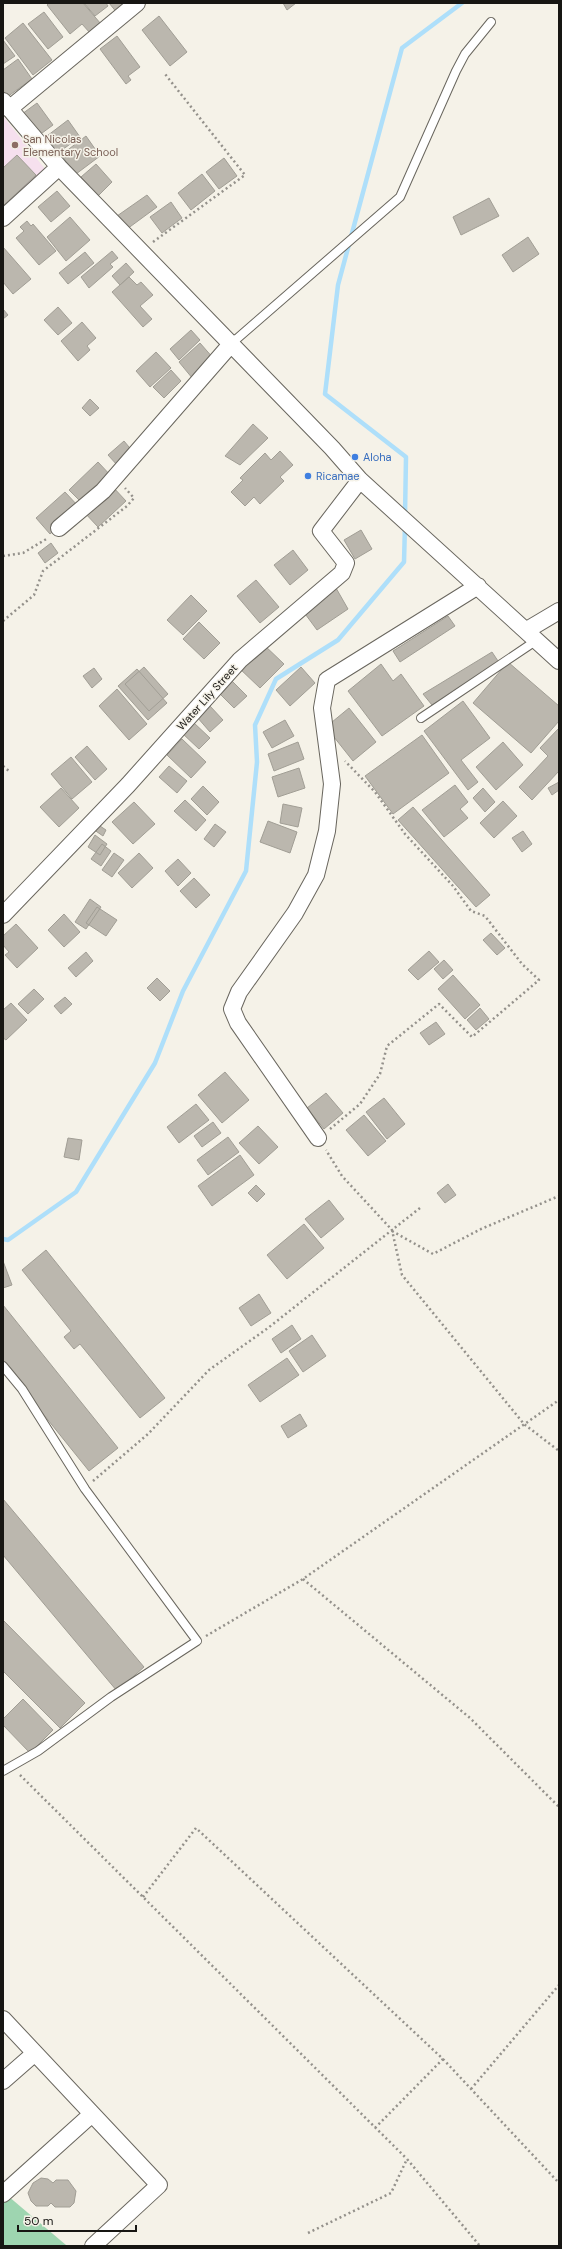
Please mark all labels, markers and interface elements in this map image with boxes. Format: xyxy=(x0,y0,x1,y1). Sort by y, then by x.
place label: San Nicolas Elementary School xyxy=(23,132,118,159)
marker: San Nicolas Elementary School xyxy=(10,140,20,150)
place label: Aloha xyxy=(363,450,392,464)
marker: Aloha xyxy=(350,452,360,462)
place label: Ricamae xyxy=(316,469,359,483)
marker: Ricamae xyxy=(303,471,313,481)
street label: Water Lily Street xyxy=(174,661,240,733)
scale bar xyxy=(18,2207,136,2233)
text: 50 m xyxy=(24,2213,53,2229)

